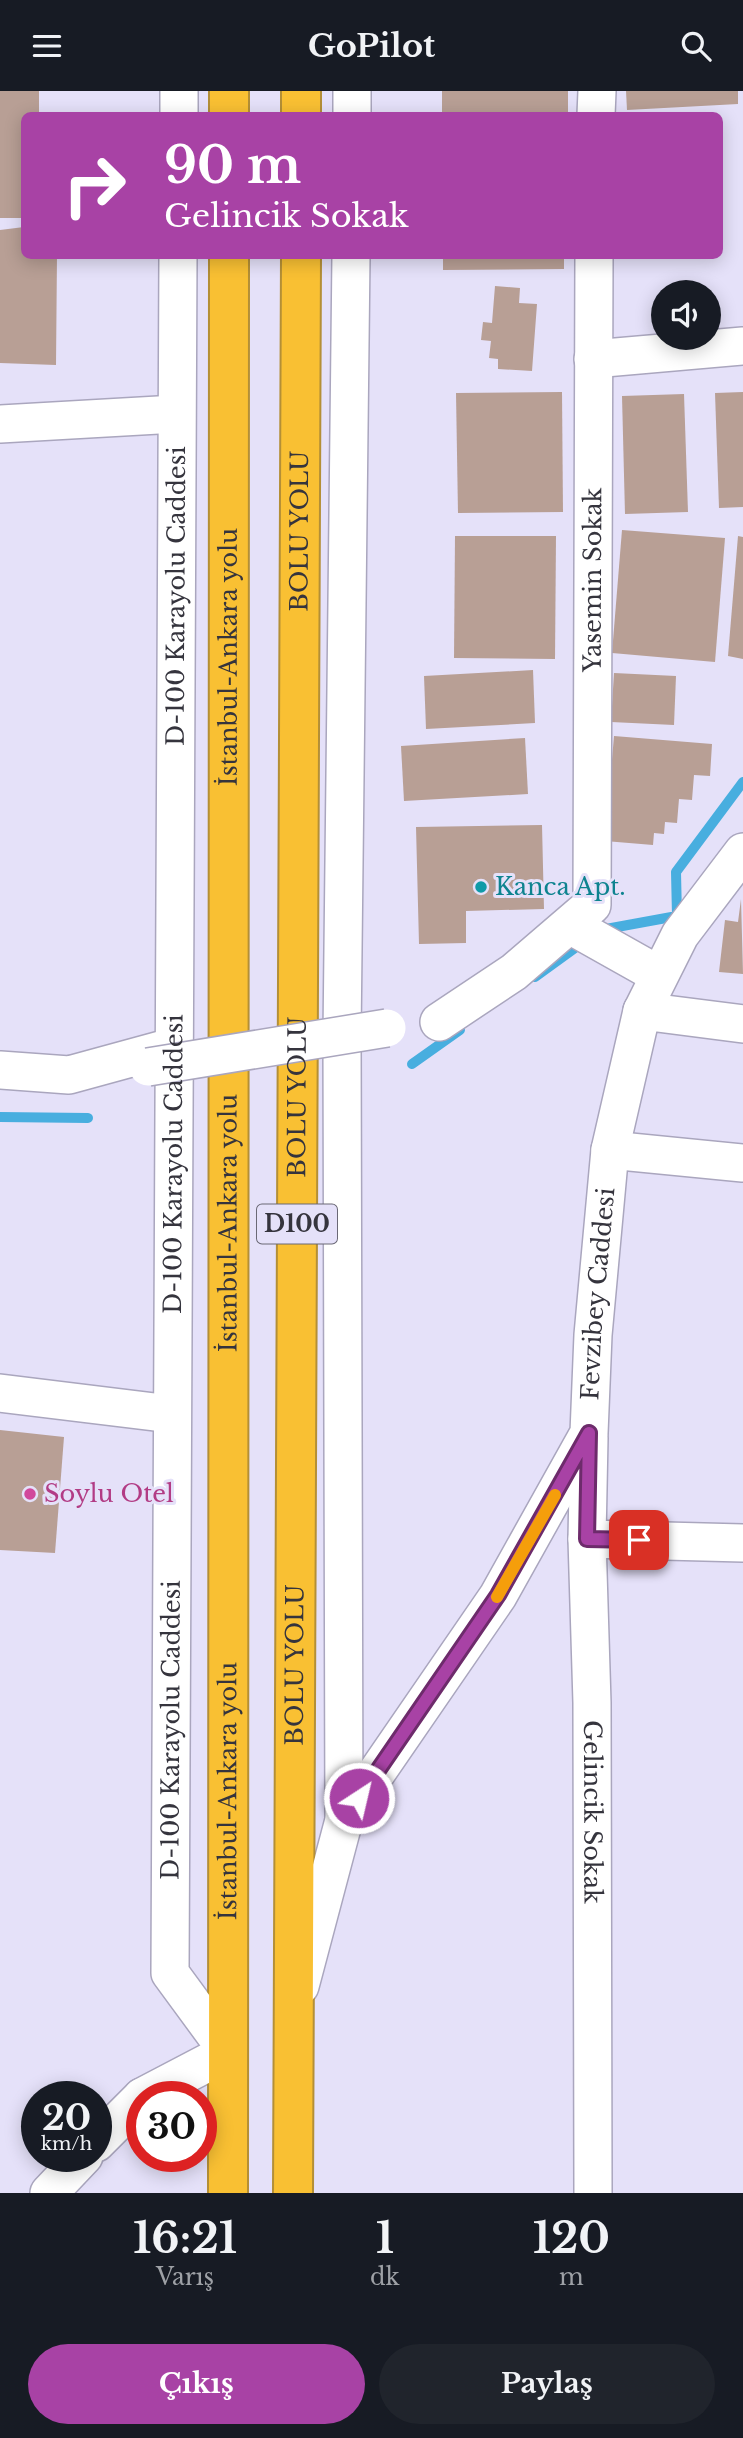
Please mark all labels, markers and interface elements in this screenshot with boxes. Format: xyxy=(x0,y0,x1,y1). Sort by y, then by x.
text: GoPilot xyxy=(308,26,435,66)
icon: menu xyxy=(28,27,66,65)
icon: search xyxy=(677,27,715,65)
text: 90 m xyxy=(164,135,301,196)
icon: right xyxy=(49,140,140,231)
text: Gelincik Sokak xyxy=(164,196,409,236)
map controls xyxy=(651,280,721,350)
button: sound xyxy=(651,280,721,350)
street label: D-100 Karayolu Caddesi xyxy=(161,446,191,746)
street label: BOLU YOLU xyxy=(285,450,314,612)
street label: Yasemin Sokak xyxy=(578,487,607,673)
street label: İstanbul-Ankara yolu xyxy=(214,528,243,786)
place label: Kanca Apt. xyxy=(495,872,626,901)
marker: Kanca Apt. xyxy=(473,879,489,895)
street label: D-100 Karayolu Caddesi xyxy=(158,1014,188,1314)
street label: BOLU YOLU xyxy=(282,1016,312,1178)
street label: İstanbul-Ankara yolu xyxy=(213,1094,243,1352)
street label: Fevzibey Caddesi xyxy=(575,1186,620,1401)
road number: D100 xyxy=(257,1205,337,1243)
place label: Soylu Otel xyxy=(44,1479,174,1508)
marker: Soylu Otel xyxy=(22,1486,38,1502)
pin xyxy=(609,1510,669,1570)
icon: arrive xyxy=(620,1521,658,1559)
street label: D-100 Karayolu Caddesi xyxy=(155,1580,186,1880)
street label: BOLU YOLU xyxy=(280,1584,310,1746)
street label: İstanbul-Ankara yolu xyxy=(213,1662,242,1920)
street label: Gelincik Sokak xyxy=(578,1720,607,1904)
position arrow xyxy=(322,1761,396,1835)
speed limit sign: 30 xyxy=(126,2081,217,2172)
text: 20 xyxy=(42,2096,91,2139)
text: km/h xyxy=(41,2133,92,2155)
text: 16:21 xyxy=(133,2212,237,2264)
text: 1 xyxy=(376,2212,394,2264)
text: 120 xyxy=(533,2212,610,2264)
text: Varış xyxy=(156,2263,214,2291)
text: dk xyxy=(370,2263,400,2291)
text: m xyxy=(559,2263,584,2291)
button: Çıkış xyxy=(28,2344,365,2424)
button: Paylaş xyxy=(379,2344,715,2424)

